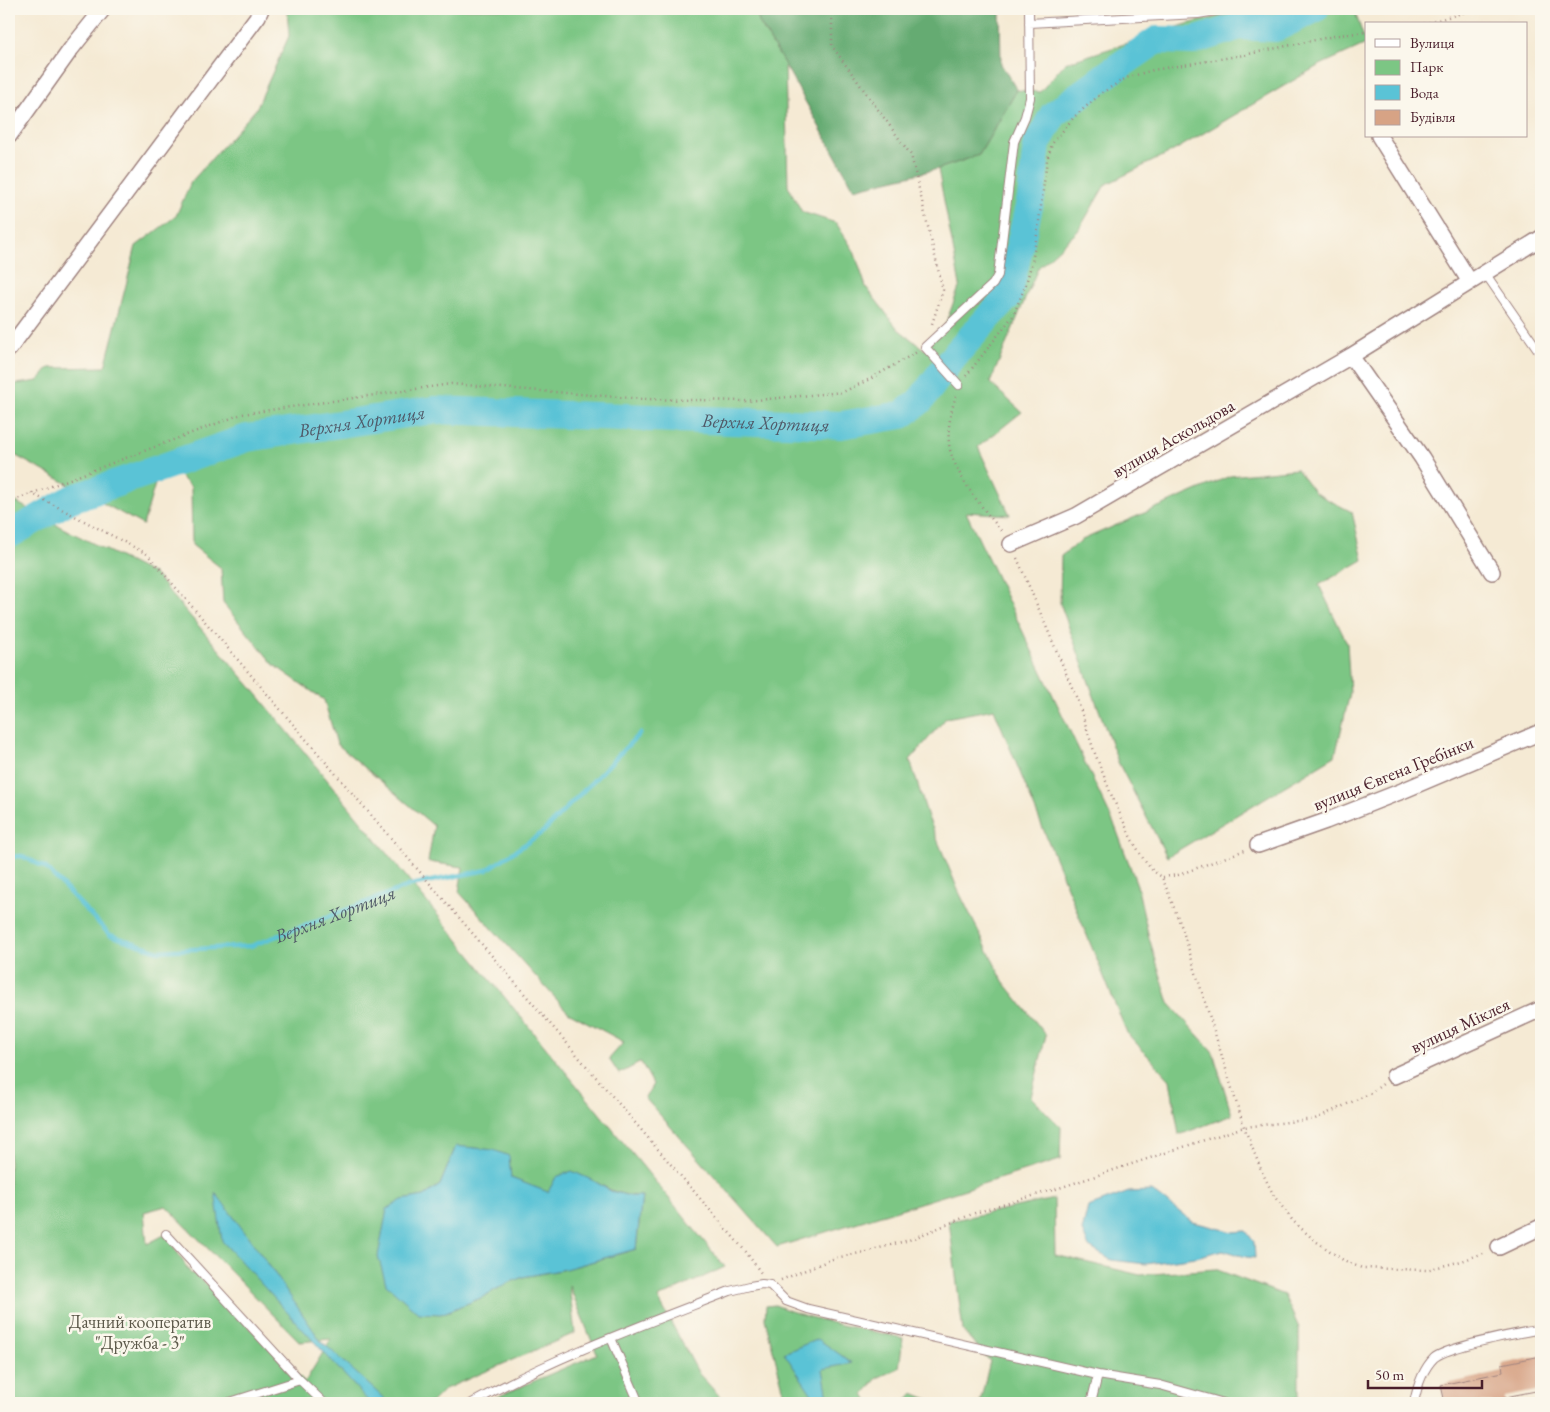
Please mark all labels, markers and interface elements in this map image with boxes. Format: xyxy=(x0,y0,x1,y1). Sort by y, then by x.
legend xyxy=(1365,22,1528,138)
text: Вулиця xyxy=(1410,33,1455,52)
text: Парк xyxy=(1410,57,1443,76)
text: Вода xyxy=(1410,83,1439,102)
text: Будівля xyxy=(1410,107,1456,126)
street label: вулиця Аскольдова xyxy=(1108,393,1239,482)
water label: Верхня Хортиця xyxy=(296,399,427,443)
water label: Верхня Хортиця xyxy=(700,407,830,437)
street label: вулиця Євгена Гребінки xyxy=(1309,730,1477,816)
water label: Верхня Хортиця xyxy=(270,880,399,949)
street label: вулиця Міклея xyxy=(1407,992,1513,1058)
park label: Дачний кооператив "Дружба - 3" xyxy=(69,1310,212,1354)
scale bar xyxy=(1368,1357,1481,1389)
text: 50 m xyxy=(1375,1365,1404,1384)

